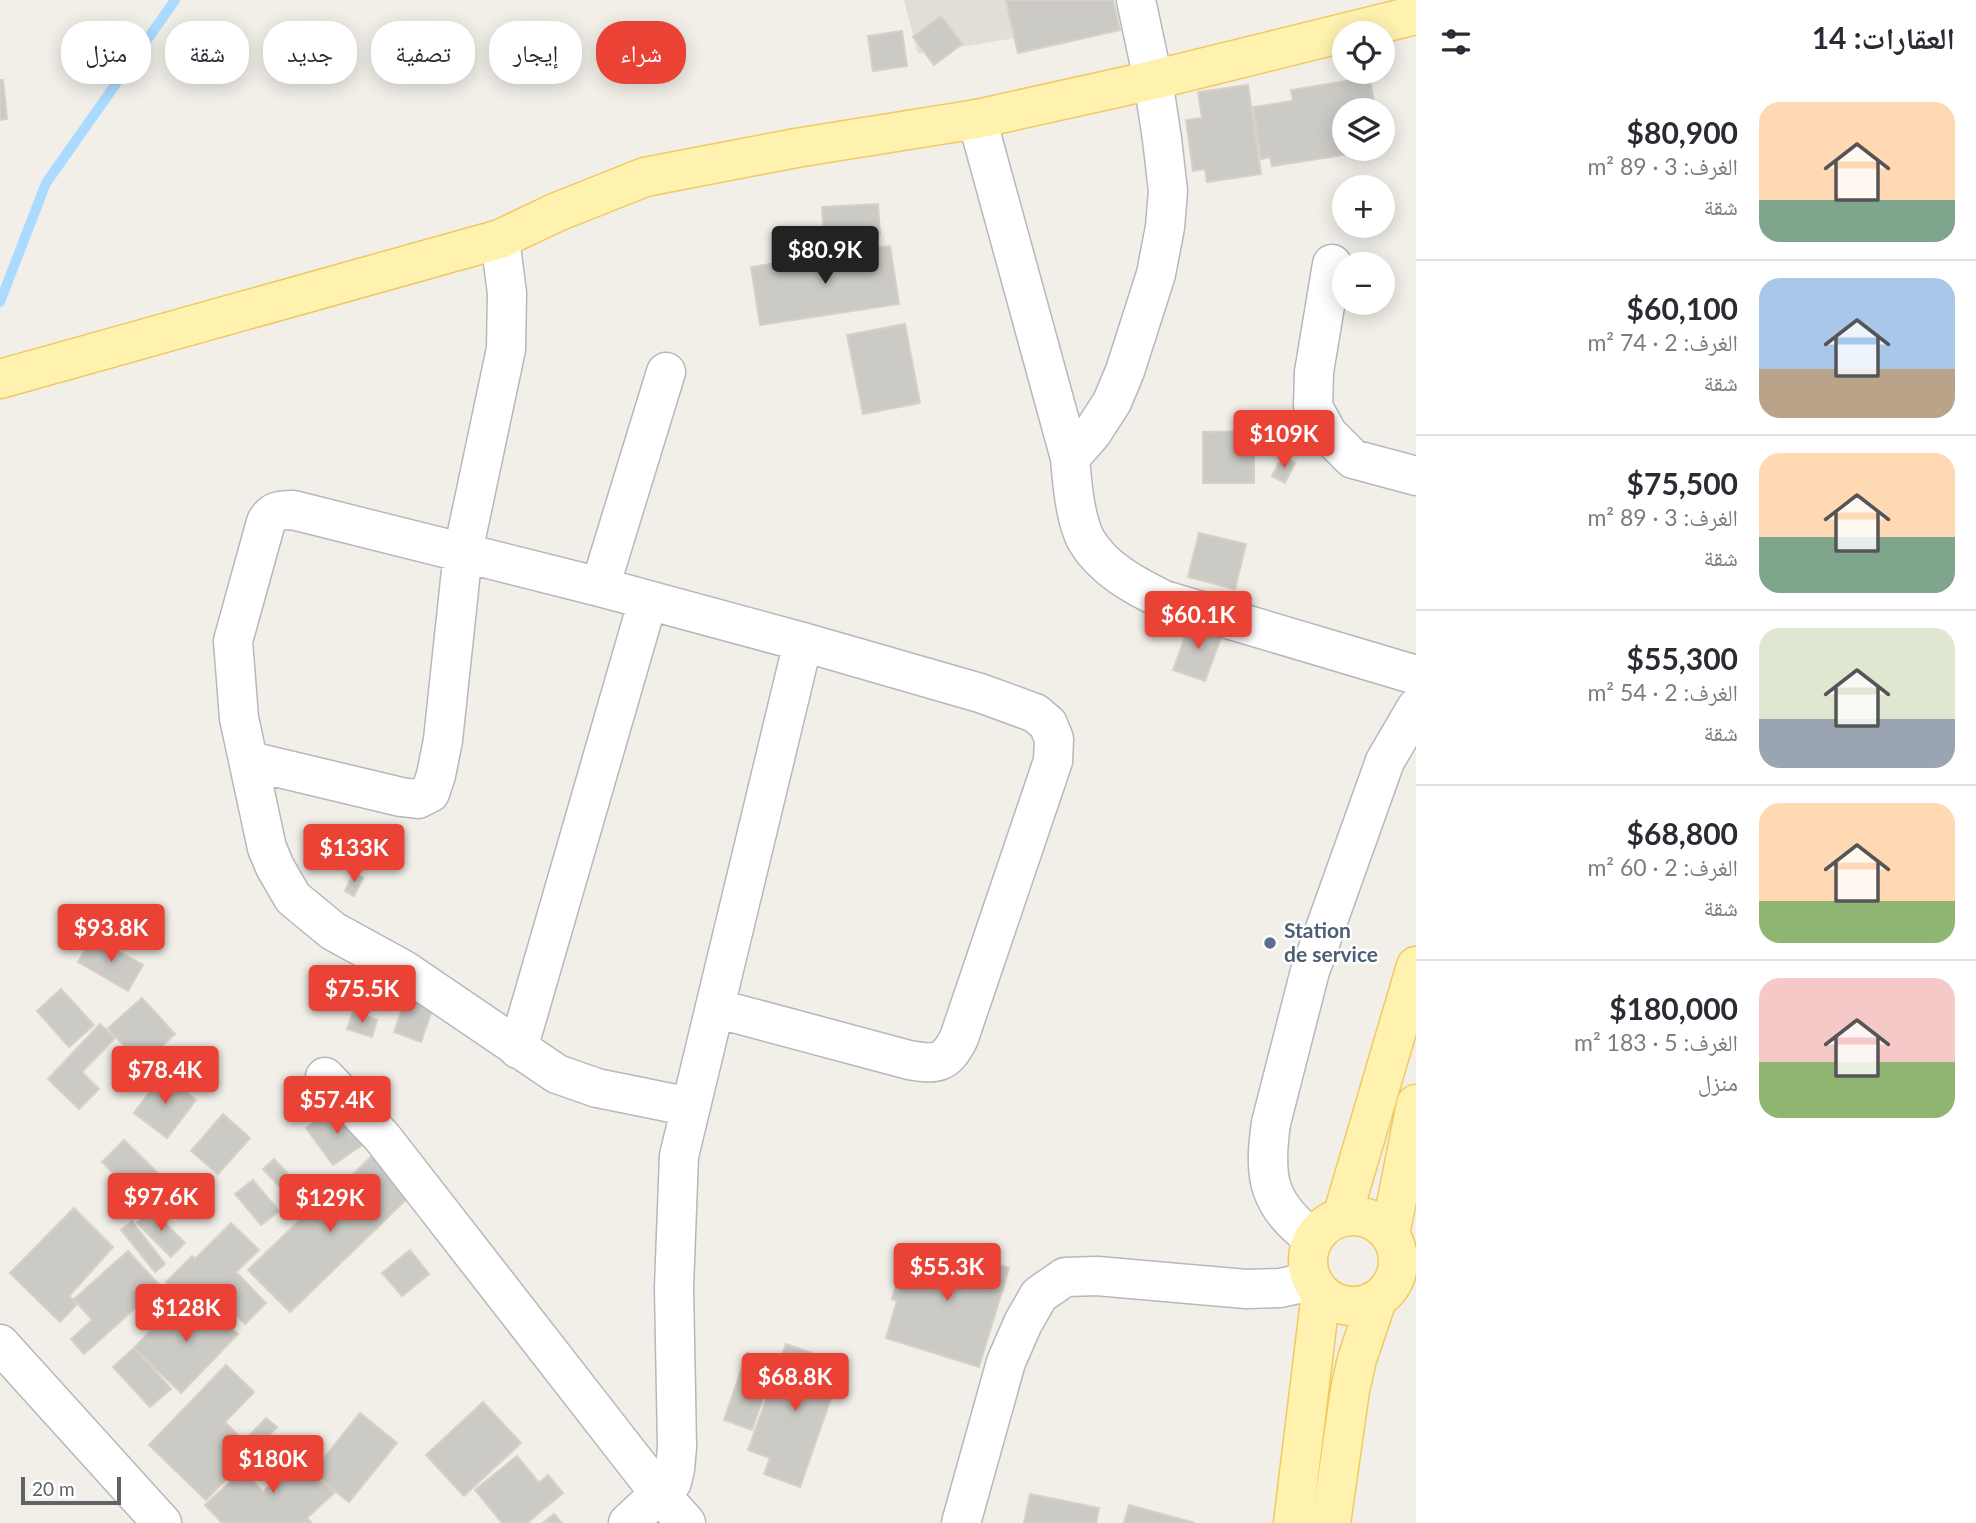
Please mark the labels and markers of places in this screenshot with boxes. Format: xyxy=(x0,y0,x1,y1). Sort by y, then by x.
pin: $80.9K xyxy=(768,226,882,286)
pin: $109K xyxy=(1235,410,1333,470)
pin: $60.1K xyxy=(1141,592,1255,651)
pin: $133K xyxy=(305,824,403,884)
pin: $93.8K xyxy=(54,904,168,964)
place label: Station de service xyxy=(1284,917,1378,966)
marker: Station de service xyxy=(1262,935,1278,951)
pin: $75.5K xyxy=(305,965,419,1025)
pin: $78.4K xyxy=(108,1046,222,1106)
pin: $57.4K xyxy=(280,1076,394,1136)
pin: $97.6K xyxy=(104,1174,218,1233)
pin: $129K xyxy=(281,1174,379,1234)
pin: $55.3K xyxy=(890,1244,1004,1303)
pin: $128K xyxy=(137,1284,235,1344)
pin: $68.8K xyxy=(738,1354,852,1413)
pin: $180K xyxy=(224,1436,322,1495)

